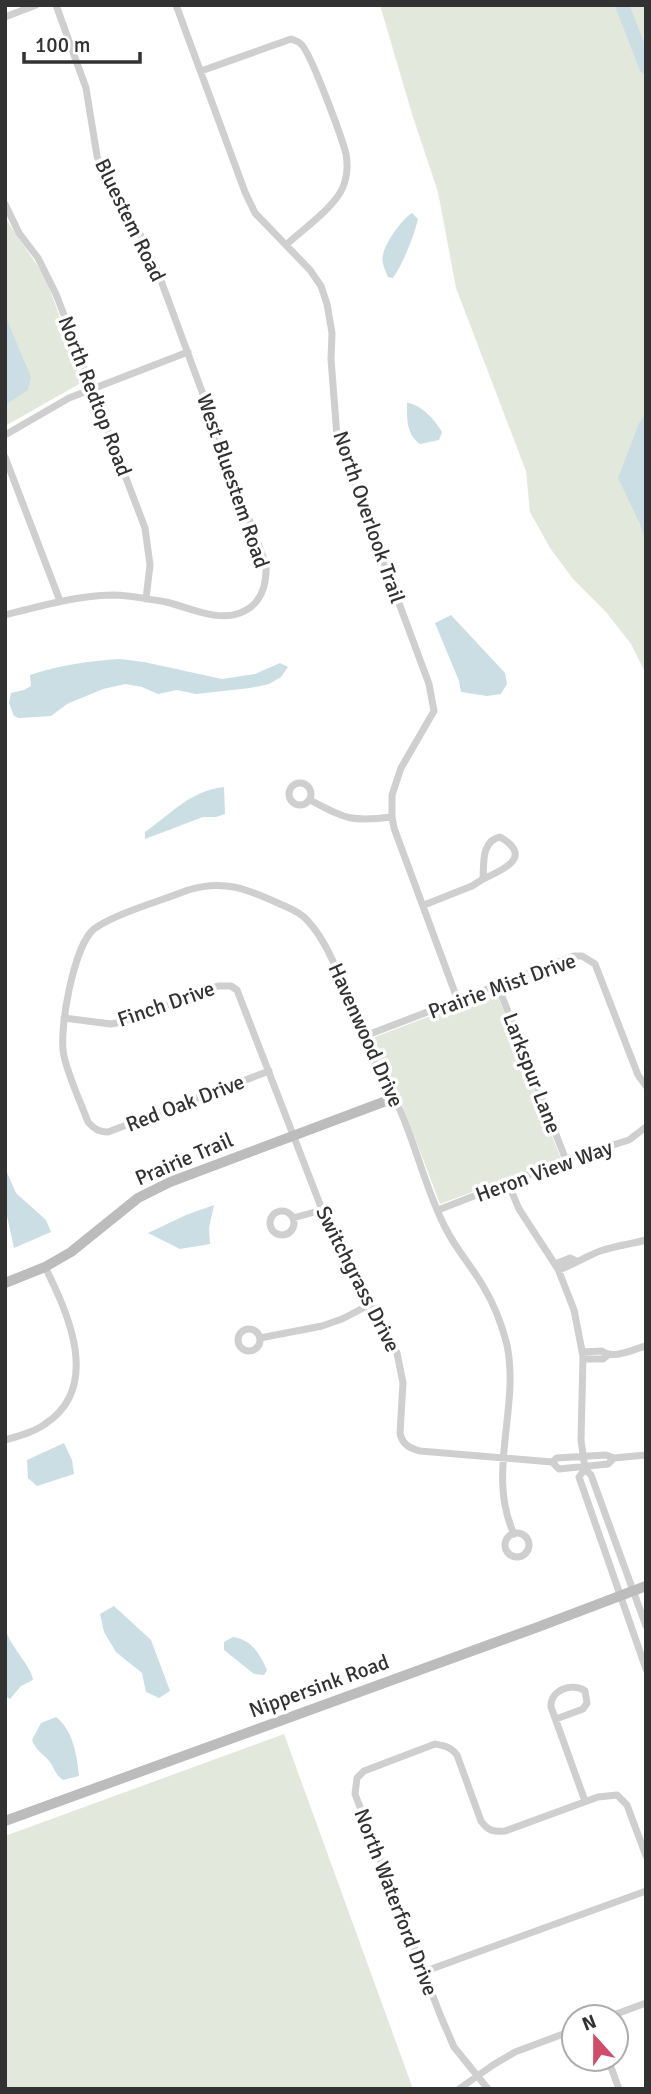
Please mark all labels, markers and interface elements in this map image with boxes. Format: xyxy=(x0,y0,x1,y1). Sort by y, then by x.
scale bar xyxy=(24,21,140,65)
text: 100 m xyxy=(35,32,90,58)
street label: Bluestem Road xyxy=(89,154,171,286)
street label: North Redtop Road xyxy=(52,312,138,480)
street label: West Bluestem Road xyxy=(191,391,275,571)
street label: North Overlook Trail xyxy=(327,427,411,607)
street label: Prairie Mist Drive xyxy=(425,947,579,1025)
street label: Havenwood Drive xyxy=(323,959,409,1111)
street label: Finch Drive xyxy=(114,975,218,1033)
street label: Larkspur Lane xyxy=(497,1009,567,1137)
street label: Red Oak Drive xyxy=(122,1068,248,1138)
street label: Prairie Trail xyxy=(131,1127,237,1191)
street label: Heron View Way xyxy=(472,1134,616,1208)
street label: Switchgrass Drive xyxy=(310,1202,406,1356)
street label: Nippersink Road xyxy=(246,1649,392,1723)
street label: North Waterford Drive xyxy=(348,1805,444,1999)
north arrow xyxy=(560,2003,630,2073)
text: N xyxy=(579,2009,600,2037)

